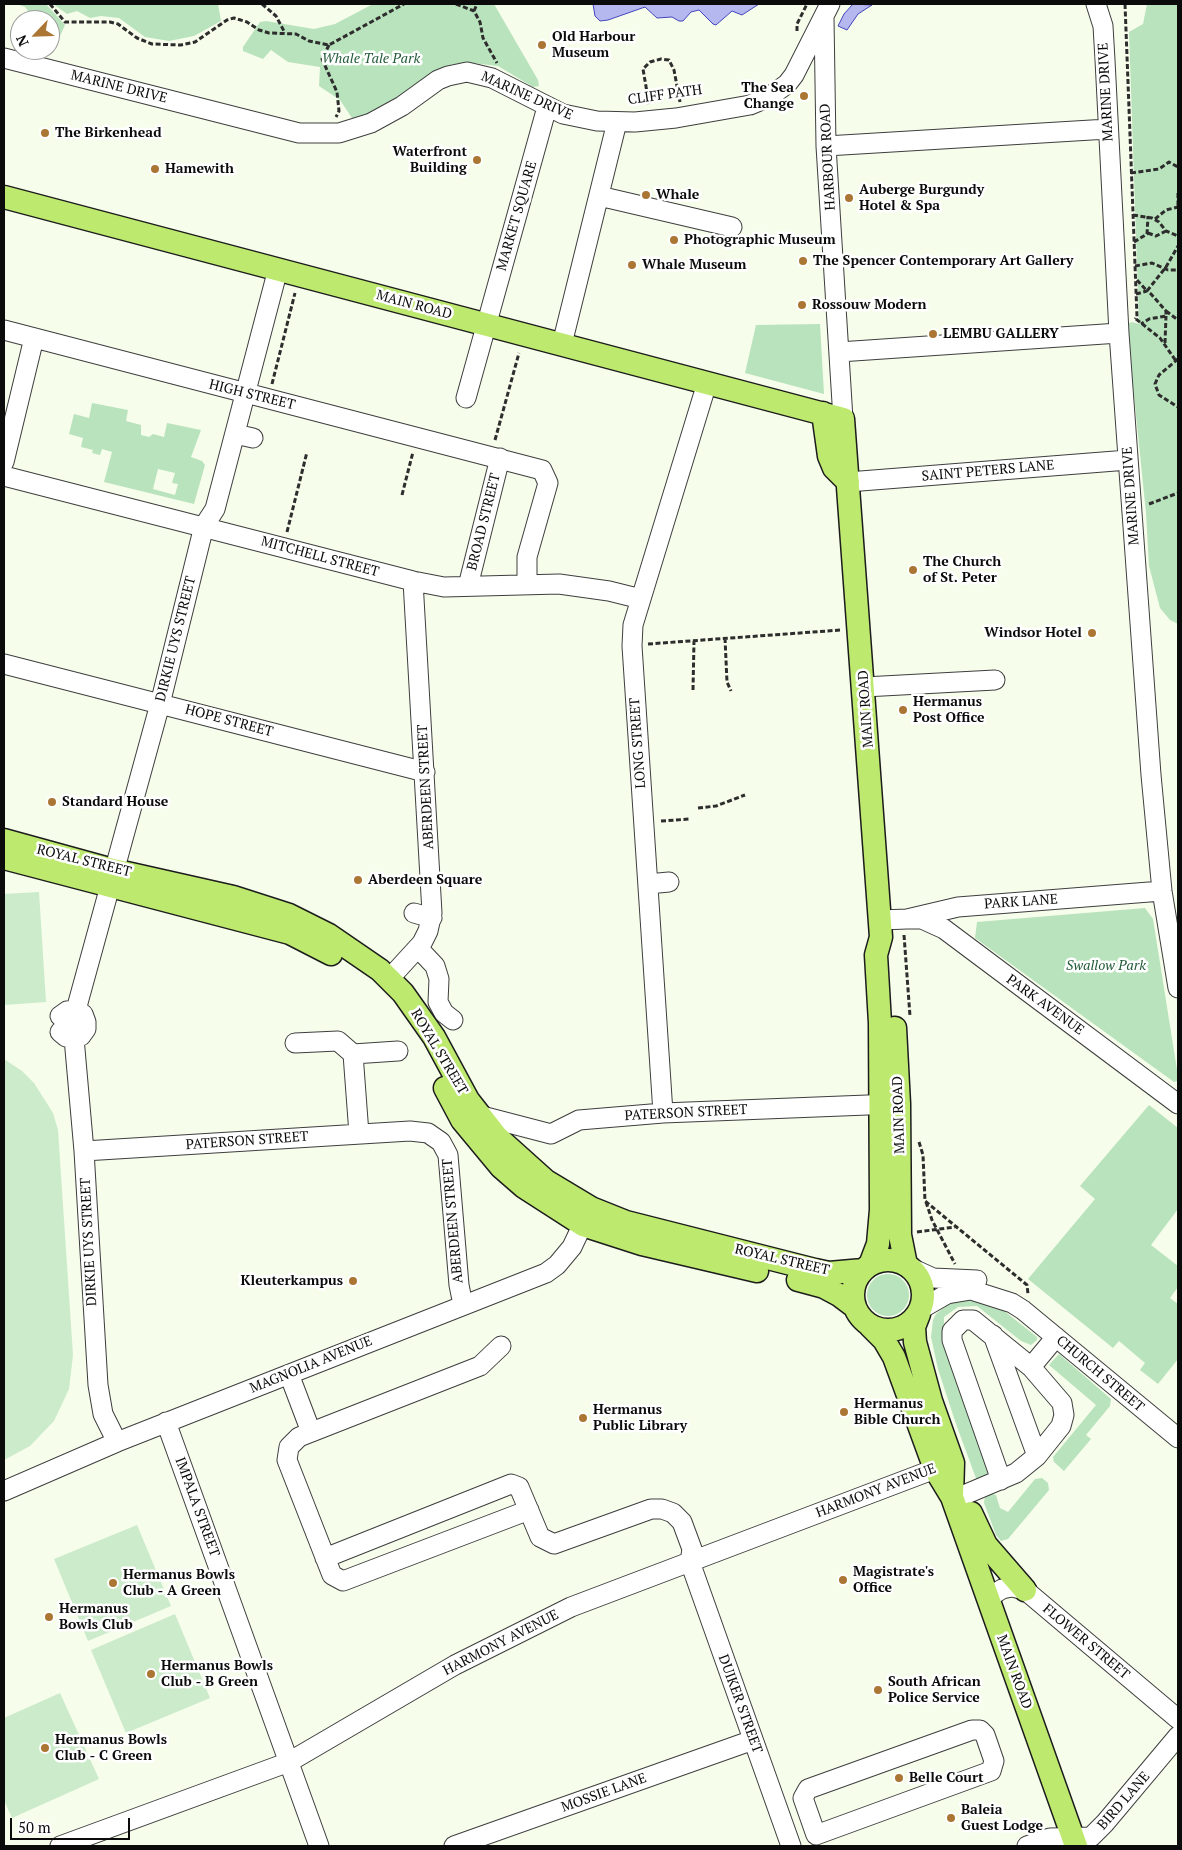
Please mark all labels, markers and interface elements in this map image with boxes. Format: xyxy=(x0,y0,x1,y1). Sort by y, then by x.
north arrow xyxy=(10,10,60,60)
place label: Old Harbour Museum xyxy=(552,29,635,62)
text: N xyxy=(11,32,33,50)
marker: Old Harbour Museum xyxy=(536,39,548,51)
street label: MARINE DRIVE xyxy=(1095,42,1117,142)
park label: Whale Tale Park xyxy=(322,51,420,67)
street label: MARINE DRIVE xyxy=(69,67,169,107)
street label: MARINE DRIVE xyxy=(478,68,576,124)
place label: The Sea Change xyxy=(741,80,794,112)
street label: CLIFF PATH xyxy=(627,81,703,109)
marker: The Sea Change xyxy=(798,90,810,102)
street label: HARBOUR ROAD xyxy=(817,103,839,211)
place label: The Birkenhead xyxy=(55,125,162,141)
marker: The Birkenhead xyxy=(39,127,51,139)
place label: Waterfront Building xyxy=(392,144,467,176)
marker: Waterfront Building xyxy=(471,154,483,166)
street label: MARKET SQUARE xyxy=(493,159,541,273)
place label: Hamewith xyxy=(165,161,234,177)
marker: Hamewith xyxy=(149,163,161,175)
place label: Auberge Burgundy Hotel & Spa xyxy=(859,182,984,214)
place label: Whale xyxy=(656,187,699,203)
marker: Whale xyxy=(640,189,652,201)
marker: Auberge Burgundy Hotel & Spa xyxy=(843,192,855,204)
place label: Photographic Museum xyxy=(684,232,836,248)
marker: Photographic Museum xyxy=(668,234,680,246)
place label: The Spencer Contemporary Art Gallery xyxy=(813,253,1073,269)
marker: The Spencer Contemporary Art Gallery xyxy=(797,255,809,267)
place label: Whale Museum xyxy=(642,257,746,273)
marker: Whale Museum xyxy=(626,259,638,271)
street label: MAIN ROAD xyxy=(374,287,454,323)
place label: Rossouw Modern xyxy=(812,297,926,313)
marker: Rossouw Modern xyxy=(796,299,808,311)
place label: LEMBU GALLERY xyxy=(943,326,1059,342)
marker: LEMBU GALLERY xyxy=(927,328,939,340)
street label: HIGH STREET xyxy=(207,376,297,414)
street label: MARINE DRIVE xyxy=(1119,446,1143,546)
street label: SAINT PETERS LANE xyxy=(921,457,1055,485)
street label: BROAD STREET xyxy=(464,472,504,572)
street label: MITCHELL STREET xyxy=(259,533,381,581)
place label: The Church of St. Peter xyxy=(923,554,1001,586)
marker: The Church of St. Peter xyxy=(907,564,919,576)
street label: DIRKIE UYS STREET xyxy=(152,575,200,703)
place label: Windsor Hotel xyxy=(984,625,1082,641)
marker: Windsor Hotel xyxy=(1086,627,1098,639)
street label: MAIN ROAD xyxy=(855,670,877,748)
place label: Hermanus Post Office xyxy=(913,694,985,726)
street label: LONG STREET xyxy=(626,697,650,789)
street label: HOPE STREET xyxy=(183,701,275,741)
marker: Hermanus Post Office xyxy=(897,704,909,716)
street label: ABERDEEN STREET xyxy=(414,724,438,850)
place label: Standard House xyxy=(62,794,168,810)
marker: Standard House xyxy=(46,796,58,808)
street label: ROYAL STREET xyxy=(35,841,133,881)
place label: Aberdeen Square xyxy=(368,872,482,888)
marker: Aberdeen Square xyxy=(352,874,364,886)
street label: PARK LANE xyxy=(984,891,1058,913)
park label: Swallow Park xyxy=(1066,958,1146,974)
street label: PARK AVENUE xyxy=(1003,971,1087,1039)
street label: ROYAL STREET xyxy=(407,1006,471,1098)
street label: MAIN ROAD xyxy=(889,1076,909,1154)
street label: PATERSON STREET xyxy=(624,1101,748,1125)
street label: PATERSON STREET xyxy=(185,1128,309,1154)
street label: ABERDEEN STREET xyxy=(439,1158,467,1284)
street label: DIRKIE UYS STREET xyxy=(77,1177,101,1307)
street label: ROYAL STREET xyxy=(733,1241,831,1279)
place label: Kleuterkampus xyxy=(241,1273,343,1289)
marker: Kleuterkampus xyxy=(347,1275,359,1287)
street label: CHURCH STREET xyxy=(1053,1332,1147,1416)
street label: MAGNOLIA AVENUE xyxy=(247,1333,375,1397)
place label: Hermanus Bible Church xyxy=(854,1396,940,1428)
place label: Hermanus Public Library xyxy=(593,1402,687,1434)
marker: Hermanus Bible Church xyxy=(838,1406,850,1418)
marker: Hermanus Public Library xyxy=(577,1412,589,1424)
street label: IMPALA STREET xyxy=(171,1455,223,1559)
street label: HARMONY AVENUE xyxy=(813,1460,939,1522)
place label: Magistrate's Office xyxy=(853,1564,934,1596)
place label: Hermanus Bowls Club - A Green xyxy=(123,1567,235,1600)
marker: Magistrate's Office xyxy=(837,1574,849,1586)
marker: Hermanus Bowls Club - A Green xyxy=(107,1577,119,1589)
place label: Hermanus Bowls Club xyxy=(59,1601,133,1634)
street label: FLOWER STREET xyxy=(1039,1601,1133,1683)
street label: HARMONY AVENUE xyxy=(440,1607,562,1679)
marker: Hermanus Bowls Club xyxy=(43,1611,55,1623)
street label: MAIN ROAD xyxy=(993,1633,1035,1711)
street label: DUIKER STREET xyxy=(714,1652,766,1756)
place label: Hermanus Bowls Club - B Green xyxy=(161,1658,273,1690)
marker: Hermanus Bowls Club - B Green xyxy=(145,1668,157,1680)
place label: South African Police Service xyxy=(888,1674,981,1706)
marker: South African Police Service xyxy=(872,1684,884,1696)
place label: Hermanus Bowls Club - C Green xyxy=(55,1732,167,1764)
marker: Hermanus Bowls Club - C Green xyxy=(39,1742,51,1754)
street label: BIRD LANE xyxy=(1094,1769,1154,1833)
street label: MOSSIE LANE xyxy=(559,1770,649,1816)
place label: Belle Court xyxy=(909,1770,984,1786)
marker: Belle Court xyxy=(893,1772,905,1784)
place label: Baleia Guest Lodge xyxy=(961,1802,1043,1834)
scale bar xyxy=(12,1808,132,1840)
marker: Baleia Guest Lodge xyxy=(945,1812,957,1824)
text: 50 m xyxy=(18,1817,51,1837)

